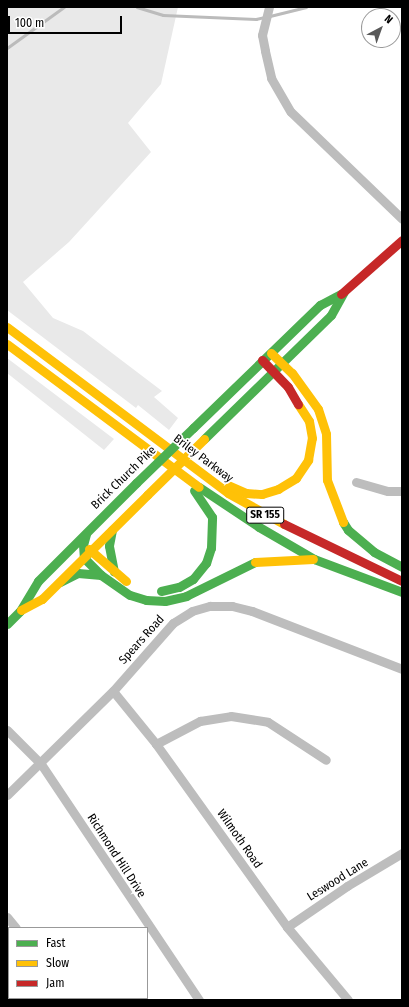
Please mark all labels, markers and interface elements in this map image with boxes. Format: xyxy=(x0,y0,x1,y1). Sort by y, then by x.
scale bar xyxy=(10,8,124,34)
north arrow xyxy=(361,8,401,48)
text: N xyxy=(382,12,395,26)
text: 100 m xyxy=(15,16,44,30)
street label: Briley Parkway xyxy=(170,432,236,486)
street label: Brick Church Pike xyxy=(89,443,159,513)
road number: SR 155 xyxy=(246,506,284,524)
street label: Spears Road xyxy=(116,613,168,667)
street label: Wilmoth Road xyxy=(213,807,265,871)
street label: Richmond Hill Drive xyxy=(84,811,148,901)
street label: Leswood Lane xyxy=(305,856,371,904)
legend xyxy=(8,927,148,999)
text: Fast xyxy=(46,936,65,950)
text: Slow xyxy=(46,956,69,970)
text: Jam xyxy=(46,976,64,990)

